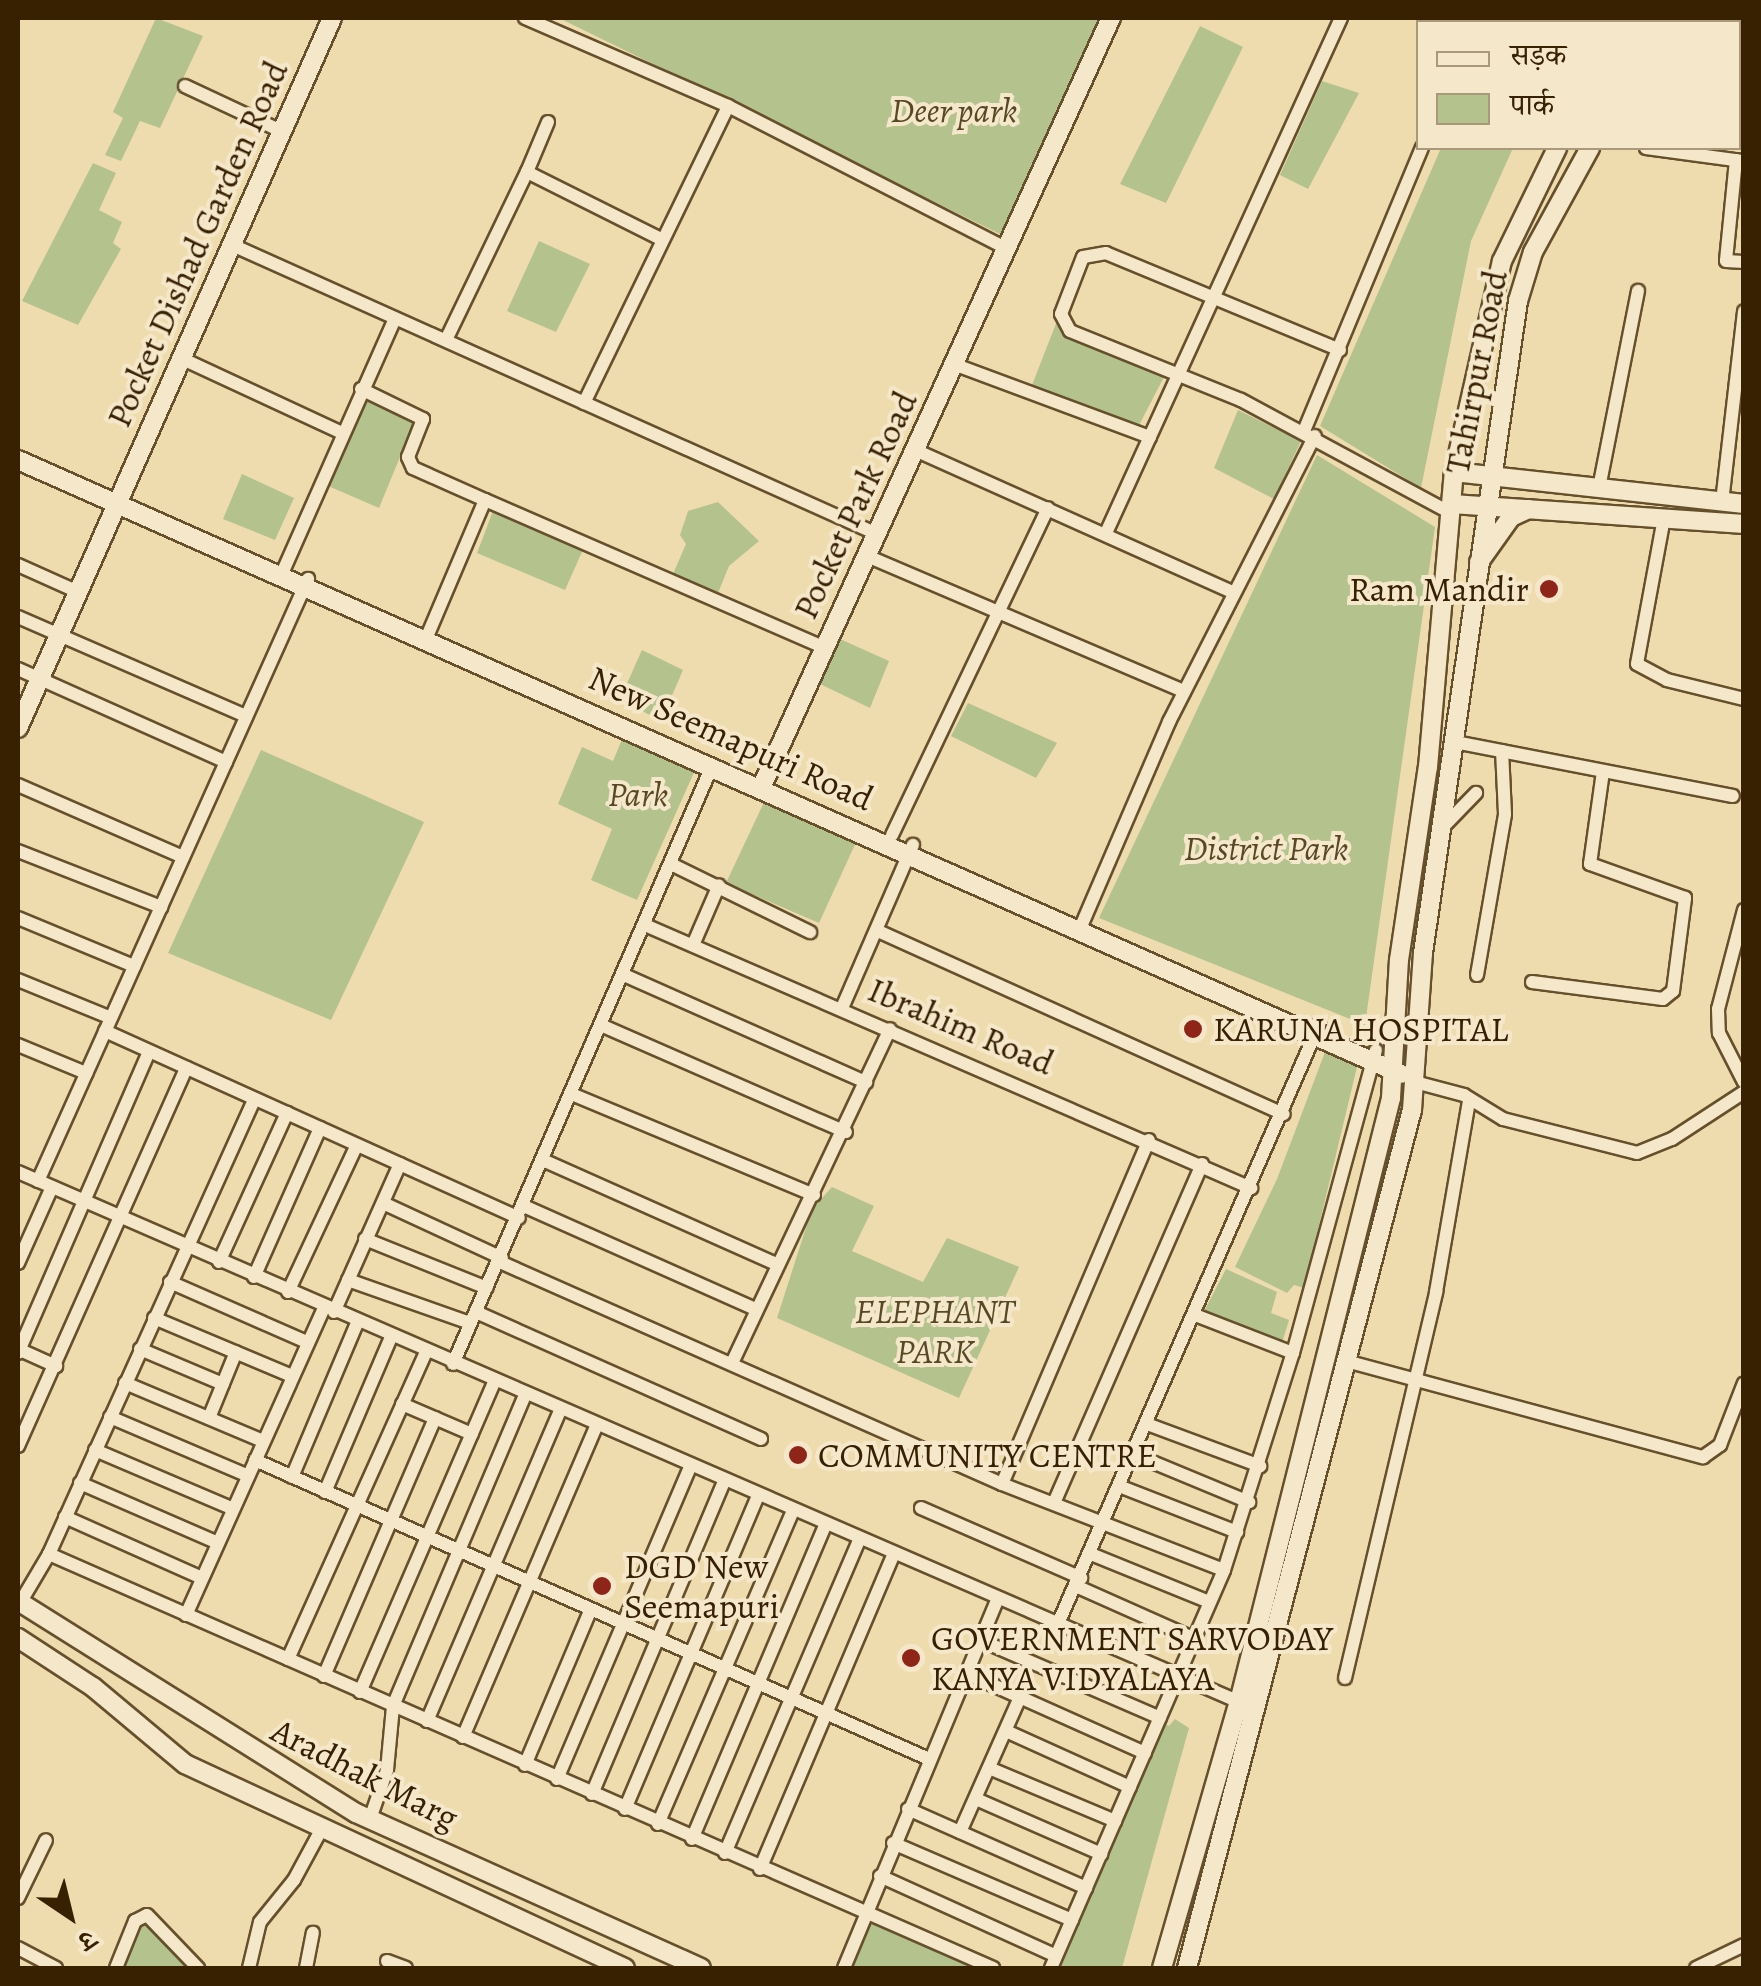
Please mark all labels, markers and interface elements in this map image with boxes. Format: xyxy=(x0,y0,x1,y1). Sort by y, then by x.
legend xyxy=(1416,20,1741,150)
text: सड़क xyxy=(1510,35,1566,75)
street label: Pocket Dishad Garden Road xyxy=(97,55,297,433)
text: पार्क xyxy=(1510,85,1554,125)
park label: Deer park xyxy=(891,89,1017,131)
street label: Tahirpur Road xyxy=(1436,267,1516,477)
street label: Pocket Park Road xyxy=(784,384,926,626)
place label: Ram Mandir xyxy=(1349,568,1529,610)
marker: Ram Mandir xyxy=(1538,578,1560,600)
street label: New Seemapuri Road xyxy=(582,656,880,820)
park label: Park xyxy=(608,773,668,815)
park label: District Park xyxy=(1184,827,1348,869)
street label: Ibrahim Road xyxy=(862,968,1060,1084)
place label: KARUNA HOSPITAL xyxy=(1213,1008,1508,1050)
marker: KARUNA HOSPITAL xyxy=(1182,1018,1204,1040)
park label: ELEPHANT PARK xyxy=(855,1290,1015,1372)
place label: COMMUNITY CENTRE xyxy=(818,1434,1157,1476)
marker: COMMUNITY CENTRE xyxy=(787,1444,809,1466)
place label: DGD New Seemapuri xyxy=(624,1545,779,1627)
marker: DGD New Seemapuri xyxy=(589,1573,615,1599)
place label: GOVERNMENT SARVODAY KANYA VIDYALAYA xyxy=(931,1617,1333,1699)
marker: GOVERNMENT SARVODAY KANYA VIDYALAYA xyxy=(900,1647,922,1669)
street label: Aradhak Marg xyxy=(265,1709,465,1839)
north arrow xyxy=(20,1866,120,1966)
text: उ xyxy=(70,1921,104,1960)

